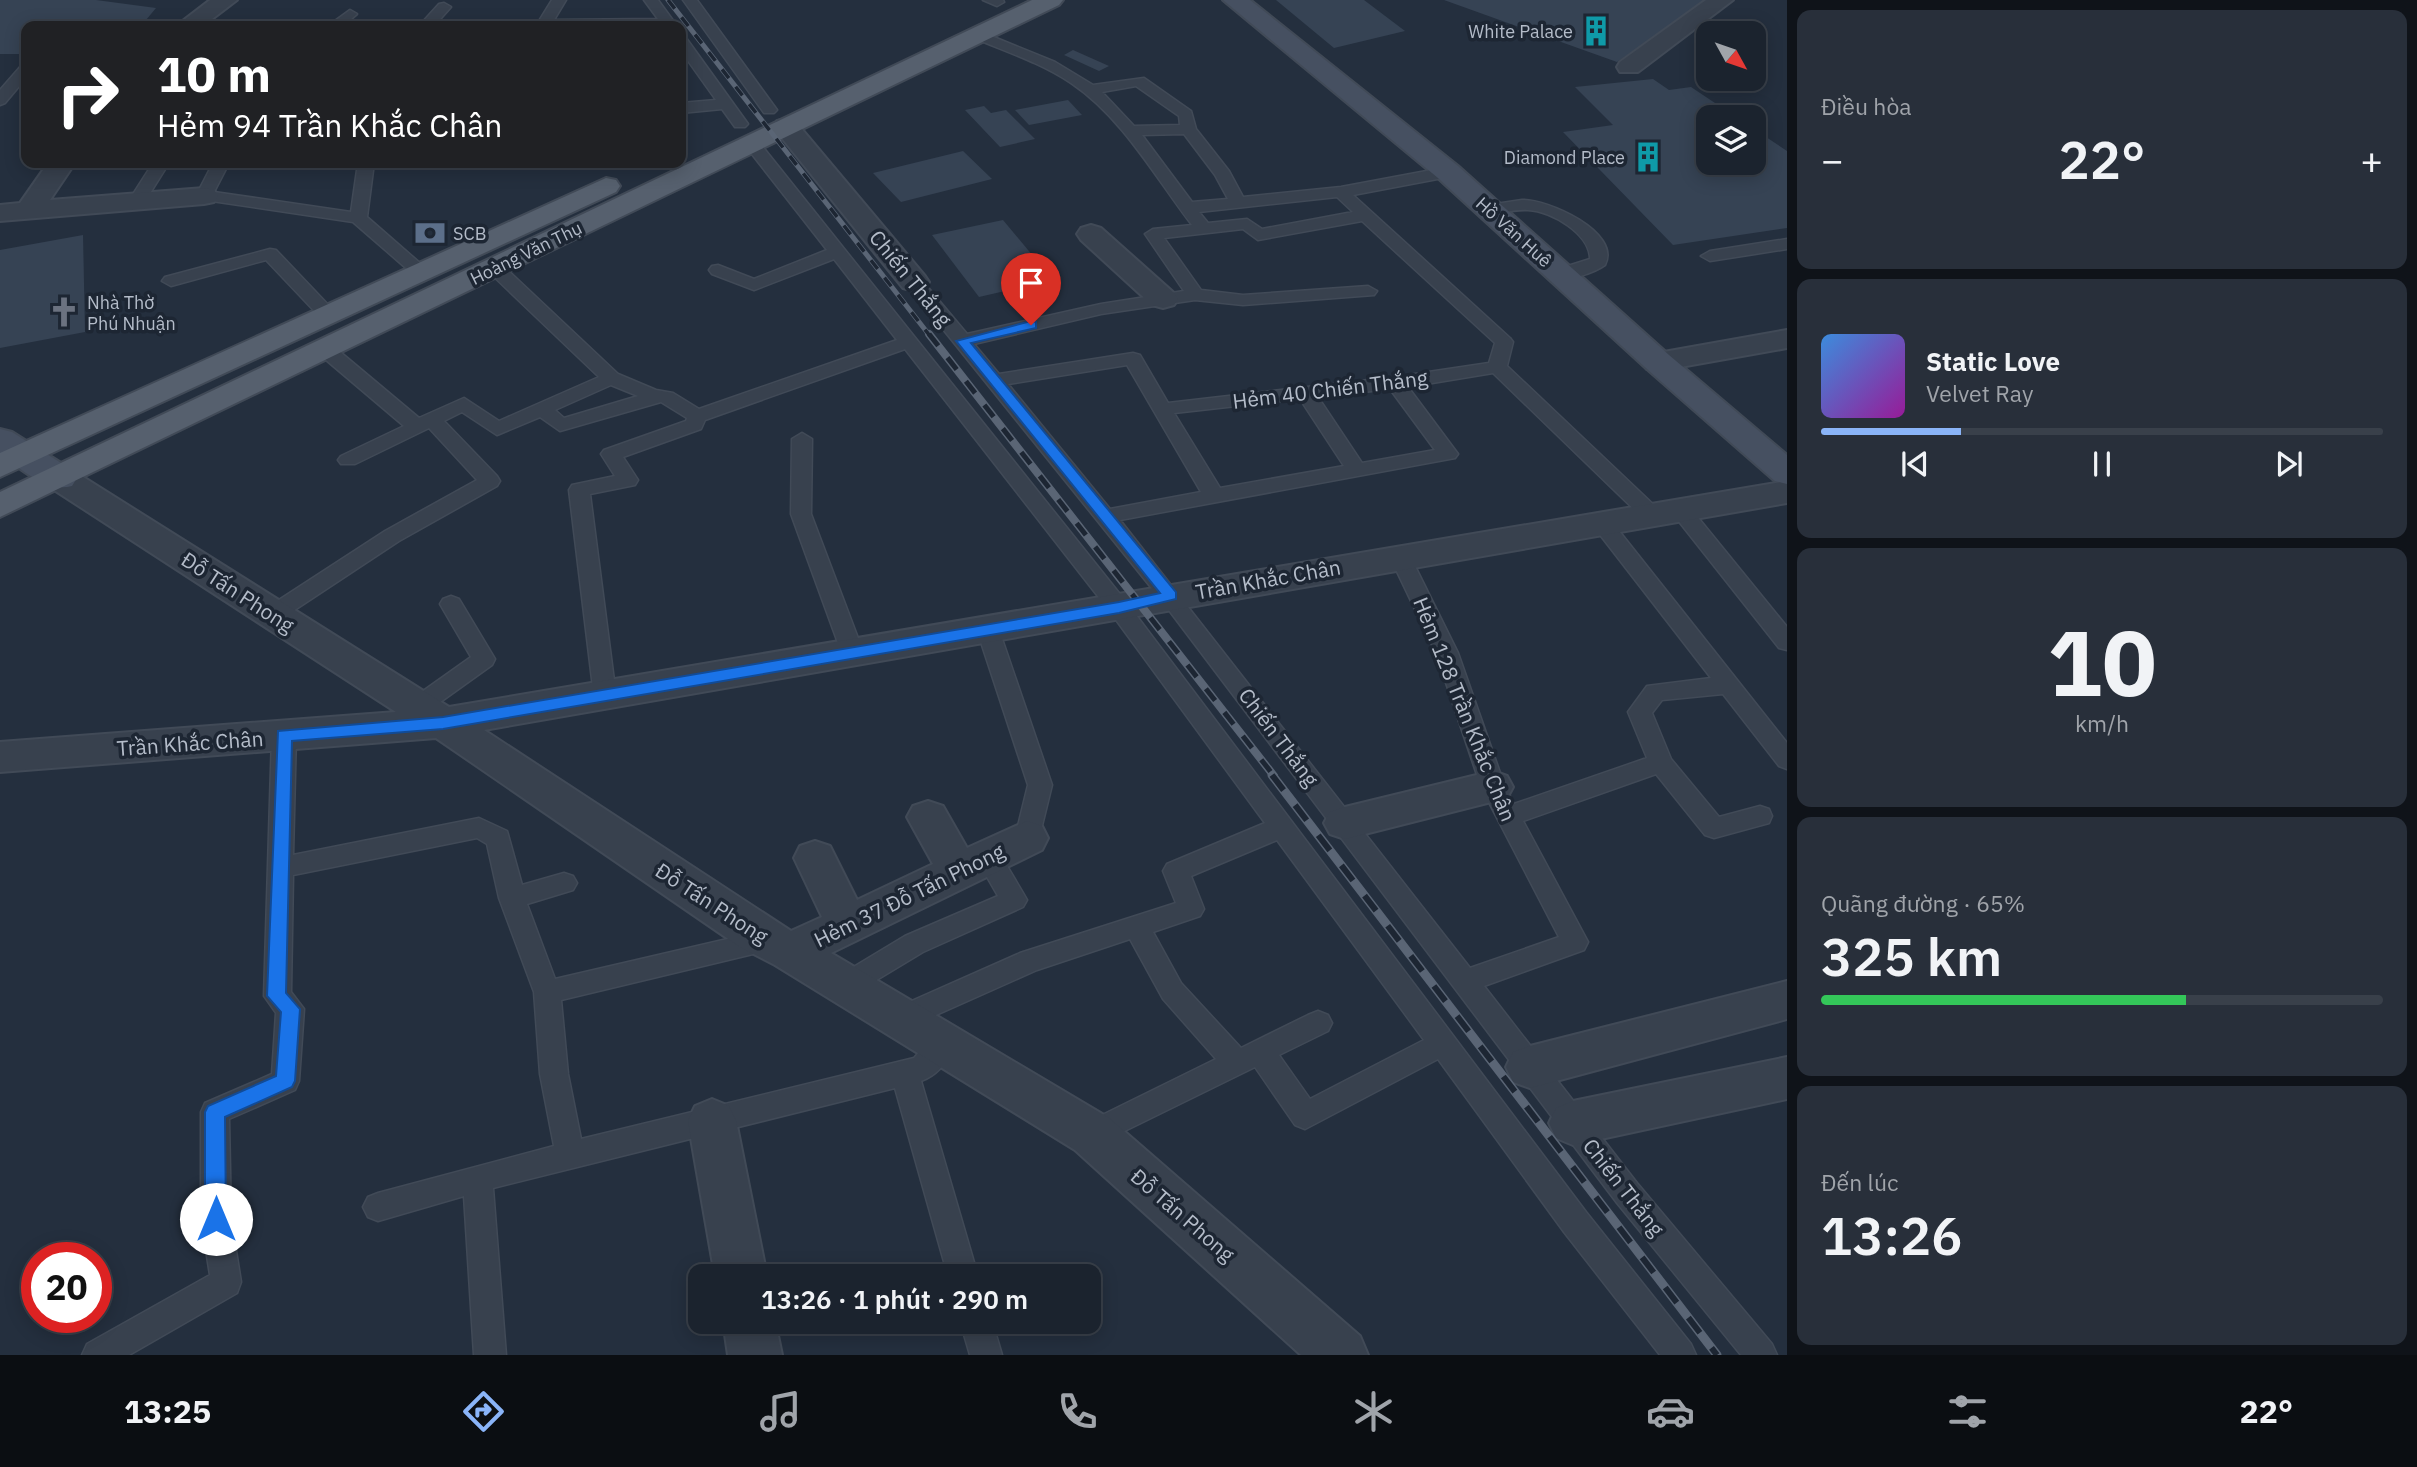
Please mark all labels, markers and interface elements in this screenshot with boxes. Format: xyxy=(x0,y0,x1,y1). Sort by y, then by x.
building icon: White Palace xyxy=(1579,14,1613,48)
place label: White Palace xyxy=(1468,20,1573,43)
north arrow xyxy=(1696,21,1766,91)
map controls xyxy=(1696,21,1766,175)
text: 10 m xyxy=(157,42,271,105)
icon: right xyxy=(42,49,133,140)
text: Điều hòa xyxy=(1821,91,1912,121)
text: Hẻm 94 Trần Khắc Chân xyxy=(157,104,502,146)
button: layers xyxy=(1696,105,1766,175)
text: 22° xyxy=(2059,126,2145,193)
text: − xyxy=(1821,135,1844,184)
text: + xyxy=(2360,135,2383,184)
building icon: Diamond Place xyxy=(1631,140,1665,174)
place label: Diamond Place xyxy=(1504,146,1625,169)
street label: Hồ Văn Huê xyxy=(1471,192,1557,272)
bank icon: SCB xyxy=(413,216,447,250)
street label: Hoàng Văn Thụ xyxy=(466,216,586,290)
place label: SCB xyxy=(453,222,486,245)
street label: Chiến Thắng xyxy=(863,224,959,332)
pin xyxy=(1001,253,1061,325)
icon: arrive xyxy=(1012,264,1050,302)
place label: Nhà Thờ Phú Nhuận xyxy=(87,291,176,335)
church icon: Nhà Thờ Phú Nhuận xyxy=(47,295,81,329)
text: Static Love xyxy=(1926,344,2060,378)
street label: Hẻm 40 Chiến Thắng xyxy=(1231,363,1429,415)
text: Velvet Ray xyxy=(1926,378,2033,408)
icon: previous xyxy=(1896,445,1934,483)
icon: pause xyxy=(2083,445,2121,483)
icon: next xyxy=(2270,445,2308,483)
street label: Đỗ Tấn Phong xyxy=(176,545,300,639)
street label: Trần Khắc Chân xyxy=(1193,552,1343,606)
street label: Hẻm 128 Trần Khắc Chân xyxy=(1407,593,1523,825)
text: 10 xyxy=(2047,603,2157,721)
street label: Chiến Thắng xyxy=(1233,682,1325,792)
text: km/h xyxy=(2075,708,2129,738)
street label: Trần Khắc Chân xyxy=(116,724,264,762)
street label: Hẻm 37 Đỗ Tấn Phong xyxy=(809,837,1009,953)
street label: Đỗ Tấn Phong xyxy=(650,856,774,950)
text: Quãng đường · 65% xyxy=(1821,888,2025,918)
text: 325 km xyxy=(1821,923,2002,990)
street label: Chiến Thắng xyxy=(1577,1132,1671,1242)
street label: Đỗ Tấn Phong xyxy=(1125,1162,1241,1268)
text: Đến lúc xyxy=(1821,1167,1899,1197)
position arrow xyxy=(179,1182,253,1256)
text: 13:26 xyxy=(1821,1202,1962,1269)
speed limit sign: 20 xyxy=(21,1242,112,1333)
text: 13:26 · 1 phút · 290 m xyxy=(761,1282,1028,1316)
icon: directions xyxy=(459,1387,508,1436)
icon: music xyxy=(756,1387,805,1436)
icon: phone xyxy=(1053,1387,1102,1436)
icon: climate xyxy=(1349,1387,1398,1436)
icon: car xyxy=(1646,1387,1695,1436)
icon: filters xyxy=(1943,1387,1992,1436)
text: 13:25 xyxy=(124,1390,211,1432)
text: 22° xyxy=(2240,1390,2293,1432)

